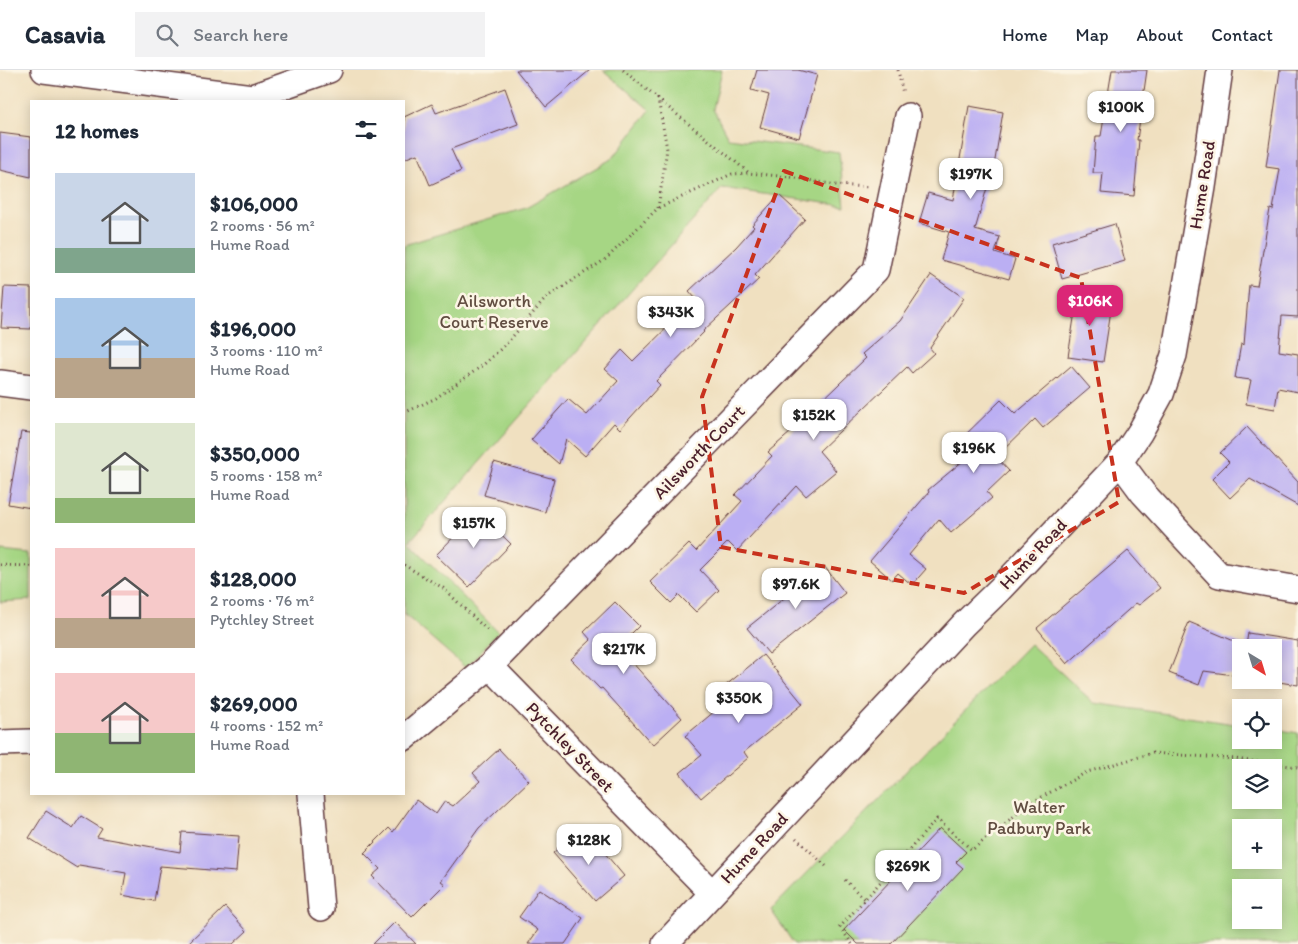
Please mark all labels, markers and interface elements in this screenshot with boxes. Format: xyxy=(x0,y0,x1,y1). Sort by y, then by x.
search box xyxy=(135,12,485,57)
text: Casavia xyxy=(25,20,105,49)
icon: search xyxy=(153,21,181,49)
text: Search here xyxy=(193,23,288,46)
text: Home xyxy=(1002,24,1048,46)
text: Map xyxy=(1076,24,1109,46)
text: About xyxy=(1137,24,1183,46)
text: Contact xyxy=(1211,24,1273,46)
pin: $100K xyxy=(1086,90,1156,133)
text: $100K xyxy=(1098,97,1144,116)
icon: filters xyxy=(352,116,380,144)
text: 12 homes xyxy=(55,118,139,143)
street label: Hume Road xyxy=(1184,139,1220,231)
pin: $197K xyxy=(936,158,1006,200)
text: $197K xyxy=(950,164,992,183)
text: $106,000 xyxy=(210,191,298,216)
icon: home xyxy=(95,193,155,253)
text: 2 rooms · 56 m² xyxy=(210,216,315,235)
text: Hume Road xyxy=(210,235,290,254)
pin: $106K xyxy=(1055,284,1125,327)
park label: Ailsworth Court Reserve xyxy=(439,290,549,333)
text: $106K xyxy=(1068,291,1112,310)
pin: $343K xyxy=(636,296,706,338)
text: $343K xyxy=(648,302,694,321)
text: $196,000 xyxy=(210,316,296,341)
icon: home xyxy=(95,318,155,378)
text: 3 rooms · 110 m² xyxy=(210,341,323,360)
text: Hume Road xyxy=(210,360,290,379)
pin: $152K xyxy=(779,398,849,441)
street label: Ailsworth Court xyxy=(648,400,750,504)
text: $152K xyxy=(793,405,835,424)
pin: $196K xyxy=(939,432,1009,474)
text: $196K xyxy=(953,438,995,457)
text: $350,000 xyxy=(210,441,300,466)
icon: home xyxy=(95,443,155,503)
text: 5 rooms · 158 m² xyxy=(210,466,322,485)
text: Hume Road xyxy=(210,485,290,504)
pin: $157K xyxy=(439,506,509,549)
text: $157K xyxy=(453,513,495,532)
street label: Hume Road xyxy=(994,514,1072,594)
text: $128,000 xyxy=(210,566,297,591)
icon: home xyxy=(95,568,155,628)
pin: $97.6K xyxy=(755,568,837,610)
text: $97.6K xyxy=(772,574,820,593)
text: 2 rooms · 76 m² xyxy=(210,591,314,610)
text: Pytchley Street xyxy=(210,610,314,629)
pin: $217K xyxy=(589,632,659,675)
text: $217K xyxy=(603,639,645,658)
north arrow xyxy=(1232,639,1282,689)
map controls xyxy=(1232,639,1282,929)
pin: $350K xyxy=(704,682,774,724)
text: $350K xyxy=(716,688,762,707)
text: $269,000 xyxy=(210,691,298,716)
icon: home xyxy=(95,693,155,753)
street label: Pytchley Street xyxy=(521,697,619,797)
button: locate xyxy=(1232,699,1282,749)
text: 4 rooms · 152 m² xyxy=(210,716,323,735)
text: Hume Road xyxy=(210,735,290,754)
button: layers xyxy=(1232,759,1282,809)
park label: Walter Padbury Park xyxy=(987,796,1091,839)
street label: Hume Road xyxy=(715,808,793,888)
button: + xyxy=(1232,819,1282,869)
pin: $128K xyxy=(554,824,624,866)
text: $128K xyxy=(568,830,610,849)
pin: $269K xyxy=(873,850,943,892)
text: $269K xyxy=(886,856,930,875)
button: − xyxy=(1232,879,1282,929)

